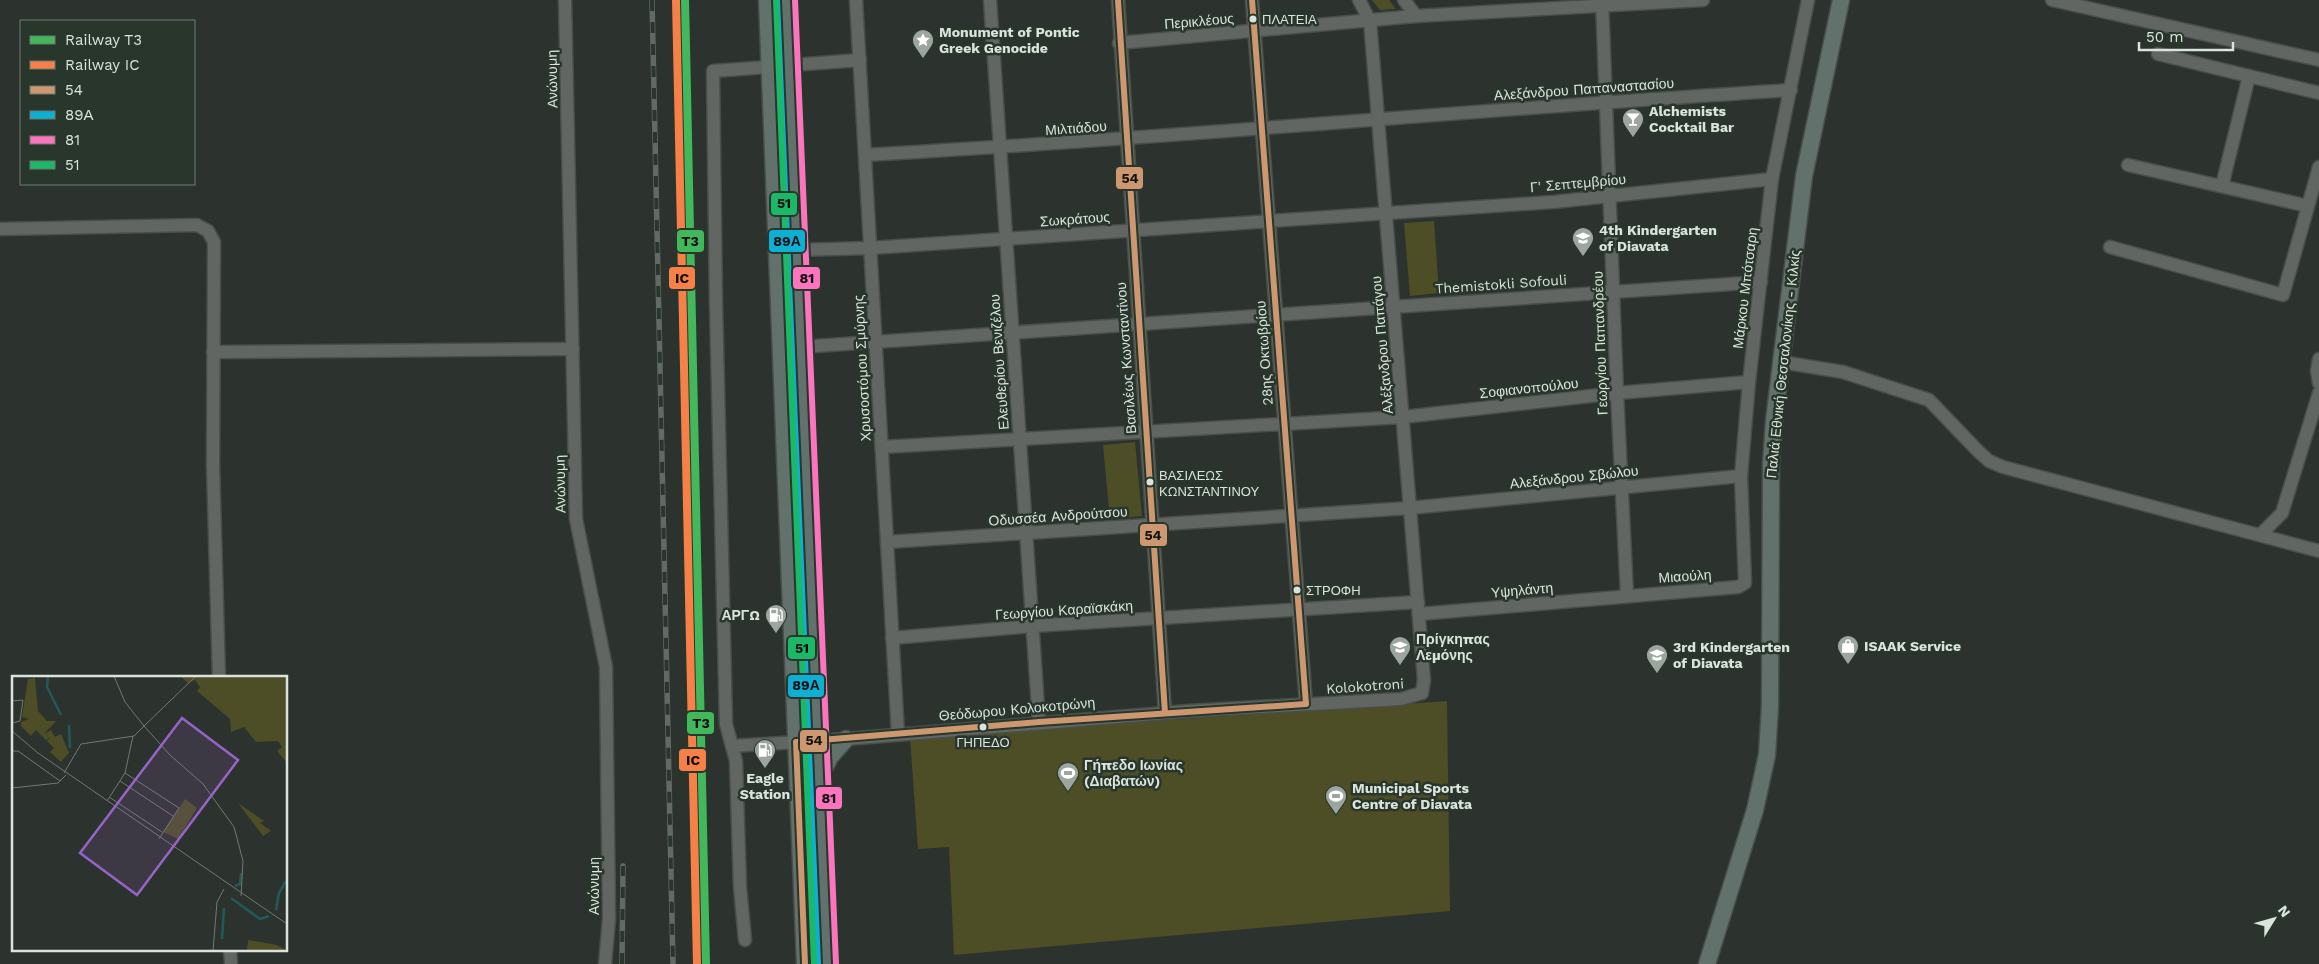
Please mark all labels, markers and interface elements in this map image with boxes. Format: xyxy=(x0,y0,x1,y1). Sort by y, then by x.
street label: Περικλέους xyxy=(1164,10,1235,32)
place label: ΠΛΑΤΕΙΑ xyxy=(1262,12,1317,27)
marker: ΠΛΑΤΕΙΑ xyxy=(1248,14,1258,24)
legend xyxy=(20,20,195,185)
scale bar xyxy=(2139,20,2233,52)
place label: Monument of Pontic Greek Genocide xyxy=(939,24,1080,56)
place icon: Monument of Pontic Greek Genocide xyxy=(911,28,935,59)
text: 50 m xyxy=(2146,28,2183,46)
text: Railway T3 xyxy=(65,31,142,49)
street label: Ανώνυμη xyxy=(543,50,561,108)
text: Railway IC xyxy=(65,56,139,74)
street label: Αλεξάνδρου Παπαναστασίου xyxy=(1493,75,1675,103)
text: 54 xyxy=(65,81,83,99)
place label: Alchemists Cocktail Bar xyxy=(1649,103,1734,135)
text: 89Α xyxy=(65,106,94,124)
bar icon: Alchemists Cocktail Bar xyxy=(1621,107,1645,138)
street label: Μιλτιάδου xyxy=(1045,118,1107,138)
text: 81 xyxy=(65,131,80,149)
text: 51 xyxy=(65,156,80,174)
line badge: 54 xyxy=(1115,166,1144,190)
text: 54 xyxy=(1121,170,1139,186)
street label: Γ' Σεπτεμβρίου xyxy=(1529,171,1627,195)
line badge: 51 xyxy=(770,192,798,216)
text: 51 xyxy=(777,195,791,211)
street label: Σωκράτους xyxy=(1039,209,1111,229)
place label: 4th Kindergarten of Diavata xyxy=(1599,222,1717,254)
school or university icon: 4th Kindergarten of Diavata xyxy=(1571,226,1595,257)
street label: Μάρκου Μπότσαρη xyxy=(1730,226,1760,350)
line badge: T3 xyxy=(676,229,705,253)
line badge: 89Α xyxy=(768,229,806,253)
text: T3 xyxy=(681,233,699,249)
text: 89Α xyxy=(773,233,801,249)
street label: Παλιά Εθνική Θεσσαλονίκης - Κιλκίς xyxy=(1763,249,1803,479)
line badge: IC xyxy=(668,266,696,290)
line badge: 81 xyxy=(792,266,821,290)
text: IC xyxy=(675,270,689,286)
text: 81 xyxy=(800,270,814,286)
street label: Themistokli Sofouli xyxy=(1435,271,1567,297)
street label: Γεωργίου Παπανδρέου xyxy=(1589,271,1611,415)
street label: Αλέξανδρου Παπάγου xyxy=(1368,275,1396,415)
street label: Βασιλέως Κωνσταντίνου xyxy=(1113,282,1139,434)
street label: Χρυσοστόμου Σμύρνης xyxy=(850,294,874,442)
street label: Ελευθερίου Βενιζέλου xyxy=(986,294,1012,430)
street label: 28ης Οκτωβρίου xyxy=(1252,300,1276,406)
street label: Σοφιανοπούλου xyxy=(1479,375,1579,401)
street label: Ανώνυμη xyxy=(551,455,569,513)
street label: Αλεξάνδρου Σβώλου xyxy=(1509,462,1639,492)
place label: ΒΑΣΙΛΕΩΣ ΚΩΝΣΤΑΝΤΙΝΟΥ xyxy=(1159,468,1259,499)
marker: ΒΑΣΙΛΕΩΣ ΚΩΝΣΤΑΝΤΙΝΟΥ xyxy=(1145,477,1155,487)
street label: Οδυσσέα Ανδρούτσου xyxy=(988,503,1128,529)
line badge: 54 xyxy=(1139,523,1168,547)
text: 54 xyxy=(1144,527,1162,543)
street label: Μιαούλη xyxy=(1658,566,1712,586)
street label: Υψηλάντη xyxy=(1490,579,1554,601)
place label: ΣΤΡΟΦΗ xyxy=(1306,583,1361,598)
marker: ΣΤΡΟΦΗ xyxy=(1292,585,1302,595)
street label: Γεωργίου Καραϊσκάκη xyxy=(995,597,1133,623)
fuel station icon: ΑΡΓΩ xyxy=(764,603,788,634)
place label: ΑΡΓΩ xyxy=(721,607,760,623)
place label: Πρίγκηπας Λεμόνης xyxy=(1416,631,1490,663)
shop icon: ISAAK Service xyxy=(1836,634,1860,665)
school or university icon: Πρίγκηπας Λεμόνης xyxy=(1388,635,1412,666)
line badge: 51 xyxy=(787,636,816,660)
place label: ISAAK Service xyxy=(1864,638,1961,654)
place label: 3rd Kindergarten of Diavata xyxy=(1673,639,1790,671)
text: 51 xyxy=(795,640,809,656)
school or university icon: 3rd Kindergarten of Diavata xyxy=(1645,643,1669,674)
line badge: 89Α xyxy=(787,674,825,698)
street label: Kolokotroni xyxy=(1326,675,1404,697)
inset map xyxy=(12,676,288,952)
text: 89Α xyxy=(792,677,820,693)
street label: Θεόδωρου Κολοκοτρώνη xyxy=(938,694,1096,724)
line badge: T3 xyxy=(686,711,715,735)
text: T3 xyxy=(692,715,710,731)
marker: ΓΗΠΕΔΟ xyxy=(978,722,988,732)
line badge: 54 xyxy=(799,729,828,753)
text: 54 xyxy=(805,732,823,748)
place label: ΓΗΠΕΔΟ xyxy=(956,735,1010,750)
fuel station icon: Eagle Station xyxy=(753,738,777,769)
line badge: IC xyxy=(678,748,707,772)
text: IC xyxy=(686,752,700,768)
place label: Γήπεδο Ιωνίας (Διαβατών) xyxy=(1084,757,1183,789)
sports icon: Γήπεδο Ιωνίας (Διαβατών) xyxy=(1056,761,1080,792)
place label: Eagle Station xyxy=(740,770,790,802)
place label: Municipal Sports Centre of Diavata xyxy=(1352,780,1473,812)
sports icon: Municipal Sports Centre of Diavata xyxy=(1324,784,1348,815)
line badge: 81 xyxy=(815,786,843,810)
text: 81 xyxy=(822,790,836,806)
street label: Ανώνυμη xyxy=(586,857,602,915)
north arrow xyxy=(2249,894,2299,944)
text: N xyxy=(2275,902,2294,920)

